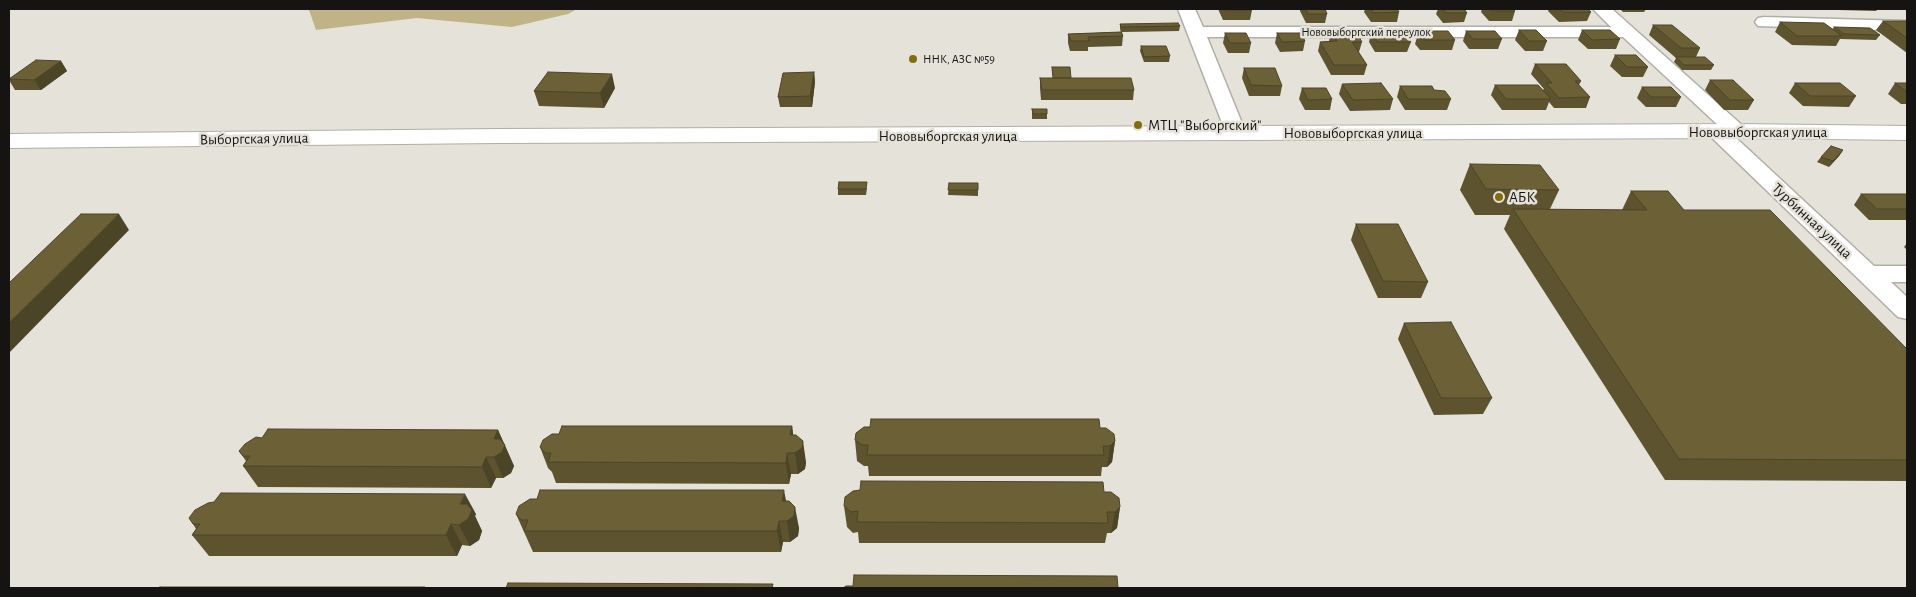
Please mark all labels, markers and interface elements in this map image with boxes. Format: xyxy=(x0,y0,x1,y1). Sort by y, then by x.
street label: Нововыборгский переулок xyxy=(1301,25,1431,39)
place label: ННК, АЗС №59 xyxy=(923,52,995,66)
marker: ННК, АЗС №59 xyxy=(907,53,919,65)
place label: МТЦ "Выборгский" xyxy=(1148,116,1261,134)
marker: МТЦ "Выборгский" xyxy=(1132,119,1144,131)
street label: Нововыборгская улица xyxy=(1689,123,1827,141)
street label: Нововыборгская улица xyxy=(1284,124,1422,142)
street label: Нововыборгская улица xyxy=(879,127,1017,145)
street label: Выборгская улица xyxy=(199,129,309,149)
street label: Турбинная улица xyxy=(1768,179,1856,263)
place label: АБК xyxy=(1509,188,1535,206)
marker: АБК xyxy=(1493,191,1505,203)

